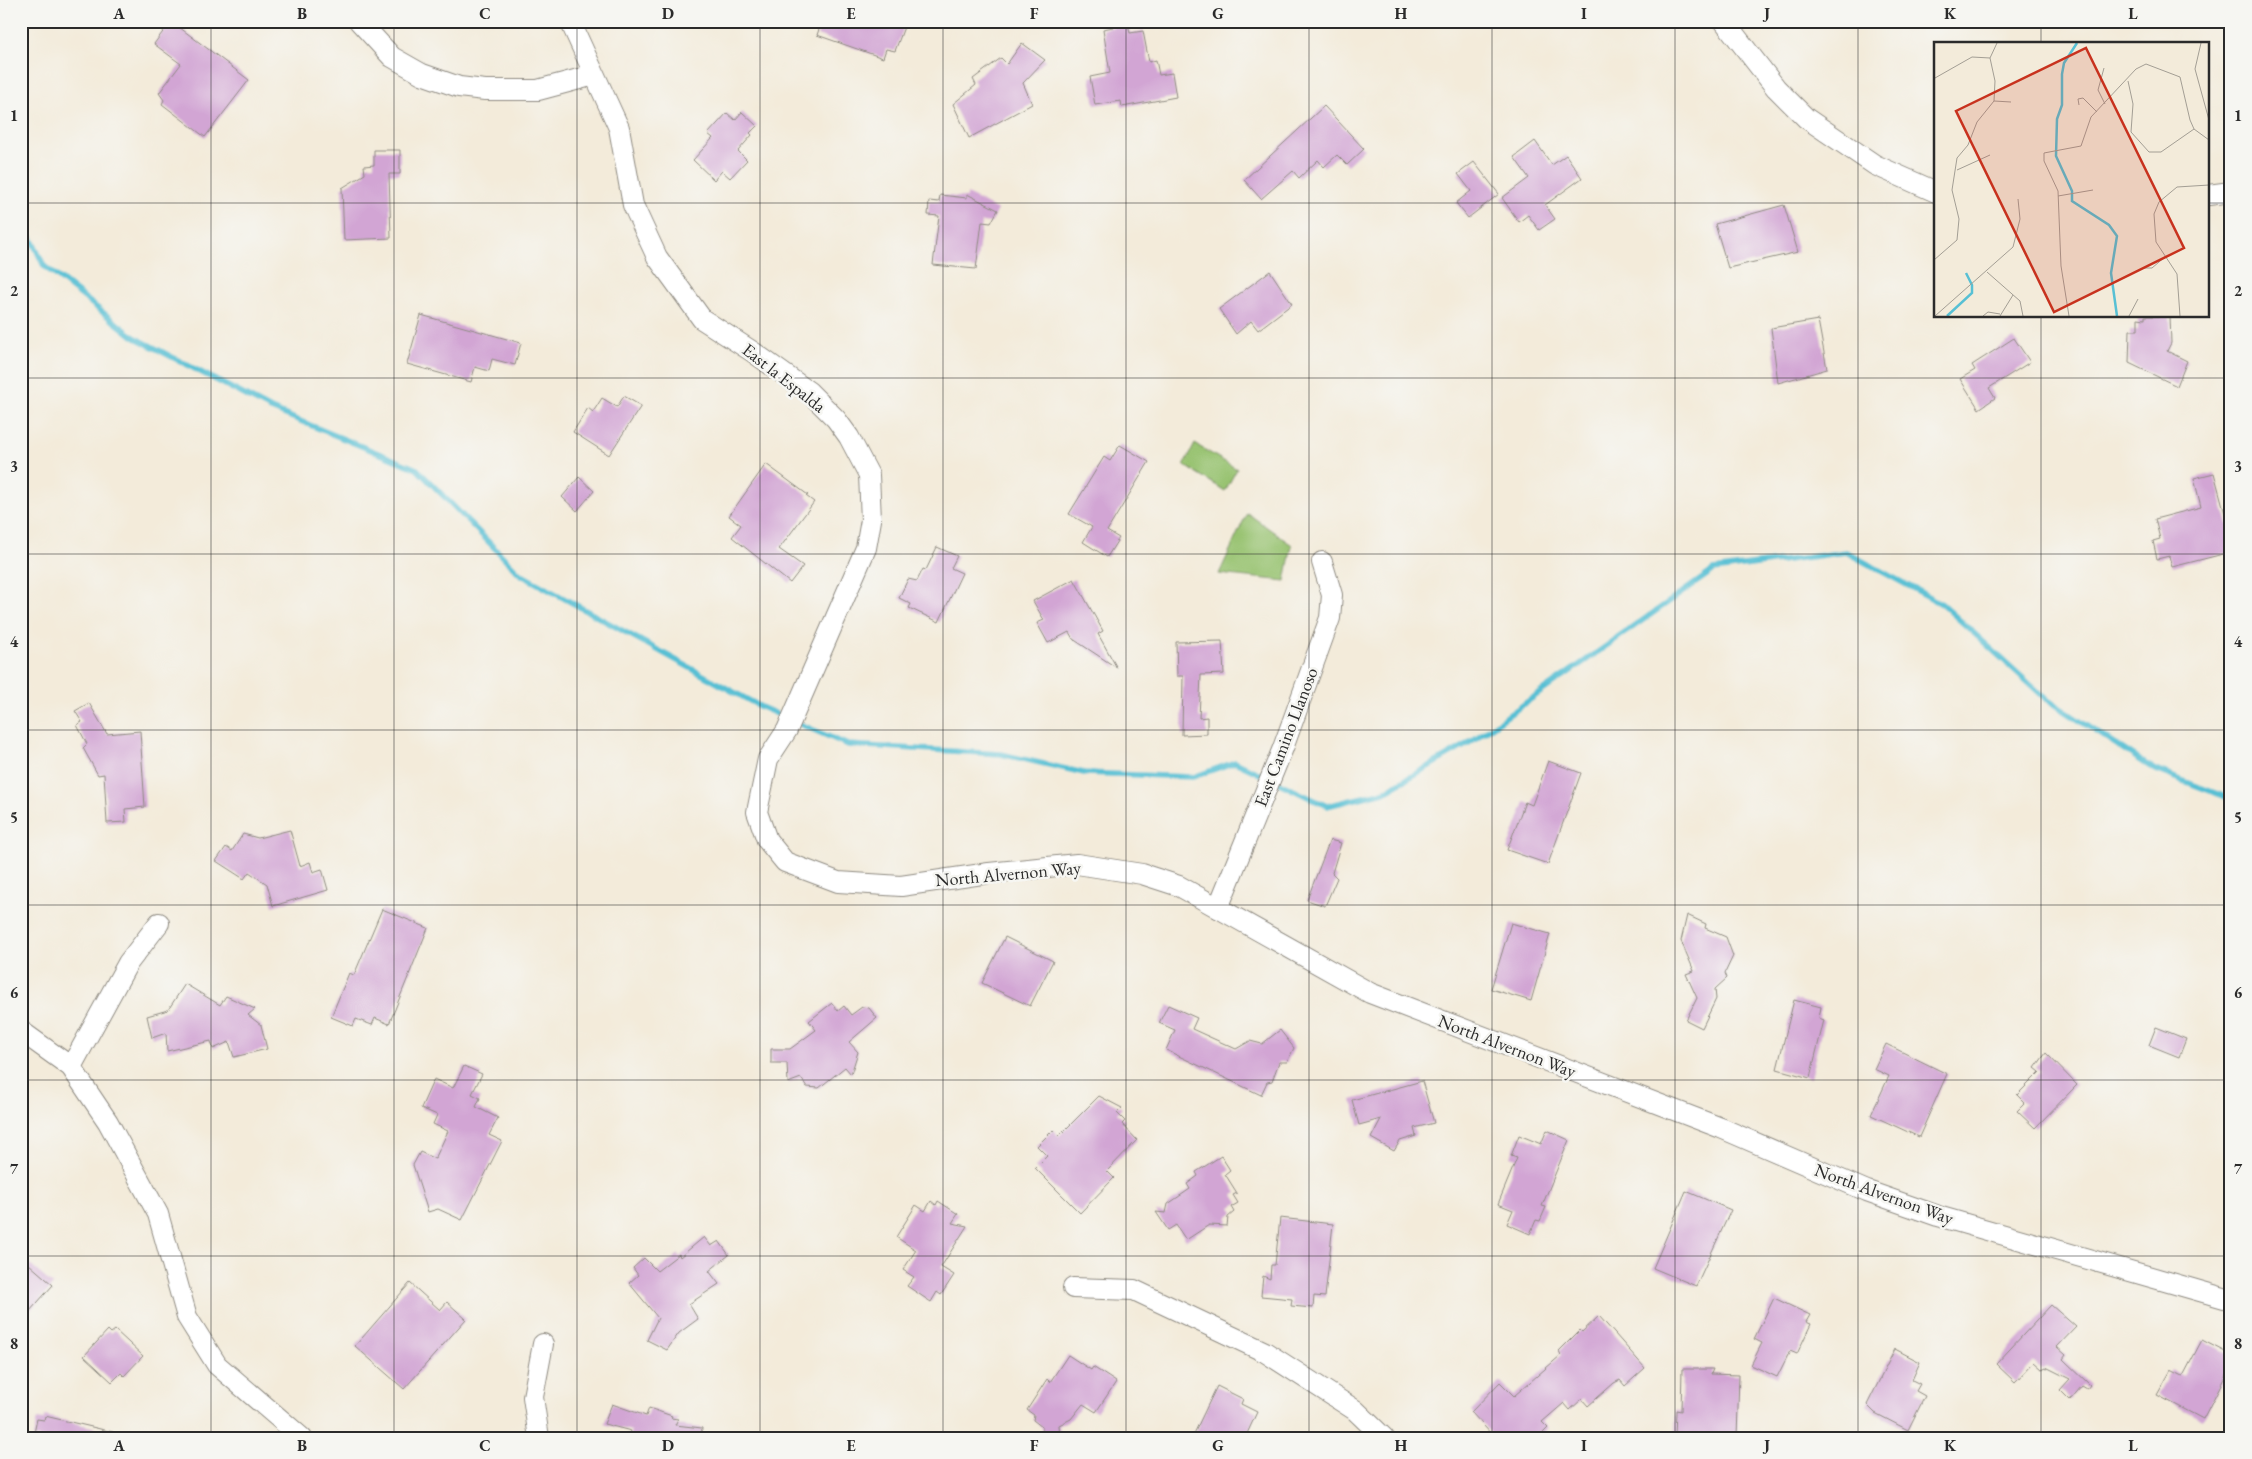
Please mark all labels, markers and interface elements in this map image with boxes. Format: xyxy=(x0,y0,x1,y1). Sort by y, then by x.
text: A xyxy=(112,3,125,24)
text: B xyxy=(297,3,307,24)
text: C xyxy=(479,3,491,24)
text: D xyxy=(662,3,674,24)
text: E xyxy=(846,3,856,24)
text: F xyxy=(1030,3,1039,24)
text: G xyxy=(1212,3,1224,24)
text: H xyxy=(1395,3,1408,24)
text: I xyxy=(1581,3,1587,24)
text: J xyxy=(1762,3,1770,24)
text: K xyxy=(1944,3,1957,24)
text: L xyxy=(2128,3,2138,24)
inset map xyxy=(1934,42,2210,318)
text: 1 xyxy=(10,105,18,126)
text: 1 xyxy=(2234,105,2242,126)
text: 2 xyxy=(10,280,19,301)
text: 2 xyxy=(2234,280,2243,301)
street label: East la Espalda xyxy=(738,338,831,418)
text: 3 xyxy=(10,456,18,477)
text: 3 xyxy=(2234,456,2242,477)
text: 4 xyxy=(10,631,19,652)
text: 4 xyxy=(2234,631,2243,652)
street label: East Camino Llanoso xyxy=(1248,664,1323,810)
text: 5 xyxy=(10,807,18,828)
text: 5 xyxy=(2234,807,2242,828)
street label: North Alvernon Way xyxy=(934,856,1082,891)
text: 6 xyxy=(10,982,19,1003)
text: 6 xyxy=(2234,982,2243,1003)
street label: North Alvernon Way xyxy=(1435,1009,1580,1082)
text: 7 xyxy=(10,1158,19,1179)
street label: North Alvernon Way xyxy=(1812,1158,1957,1229)
text: 7 xyxy=(2234,1158,2243,1179)
text: 8 xyxy=(10,1333,18,1354)
text: 8 xyxy=(2234,1333,2242,1354)
text: A xyxy=(112,1435,125,1456)
text: B xyxy=(297,1435,307,1456)
text: C xyxy=(479,1435,491,1456)
text: D xyxy=(662,1435,674,1456)
text: E xyxy=(846,1435,856,1456)
text: F xyxy=(1030,1435,1039,1456)
text: G xyxy=(1212,1435,1224,1456)
text: H xyxy=(1395,1435,1408,1456)
text: I xyxy=(1581,1435,1587,1456)
text: J xyxy=(1762,1435,1770,1456)
text: K xyxy=(1944,1435,1957,1456)
text: L xyxy=(2128,1435,2138,1456)

